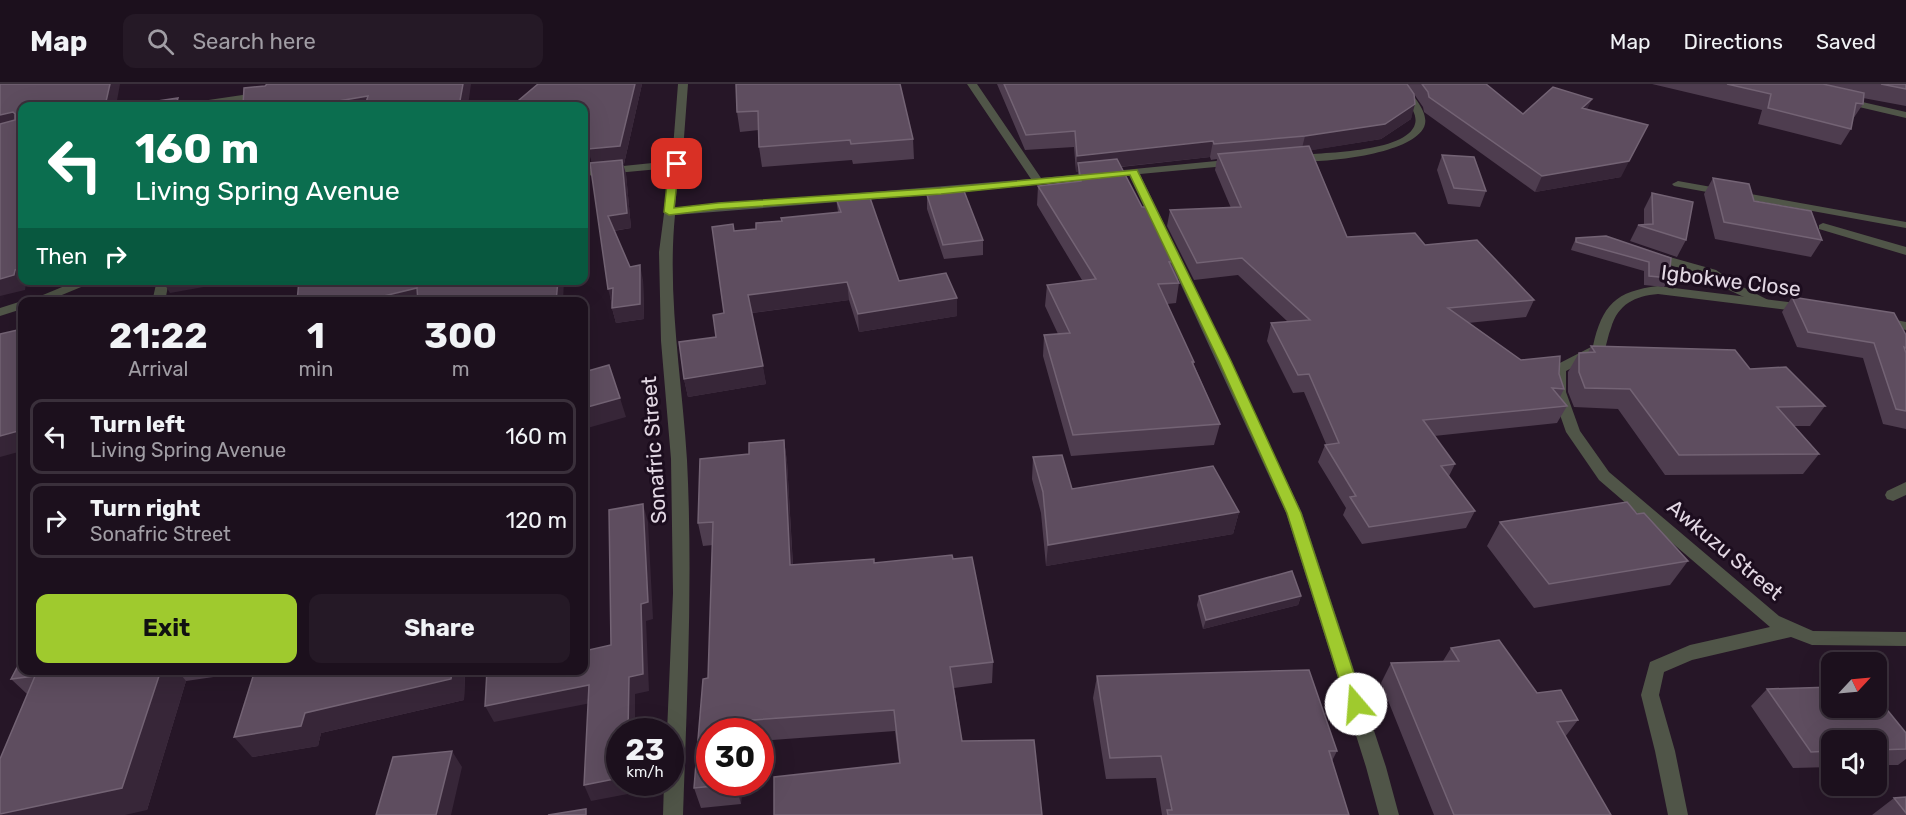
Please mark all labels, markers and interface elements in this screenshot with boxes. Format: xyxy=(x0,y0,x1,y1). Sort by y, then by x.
search box xyxy=(123,14,543,68)
text: Map xyxy=(30,25,87,58)
icon: search xyxy=(144,25,177,58)
text: Search here xyxy=(192,28,316,55)
text: Map xyxy=(1610,29,1651,54)
text: Directions xyxy=(1684,29,1783,54)
text: Saved xyxy=(1816,29,1876,54)
text: 160 m xyxy=(135,124,259,174)
icon: left xyxy=(36,126,114,204)
pin xyxy=(651,138,702,189)
icon: arrive xyxy=(660,147,693,180)
text: Living Spring Avenue xyxy=(135,175,400,207)
icon: right xyxy=(99,240,132,273)
text: Then xyxy=(36,243,87,270)
street label: Igbokwe Close xyxy=(1660,260,1802,301)
text: 21:22 xyxy=(109,314,208,357)
text: 1 xyxy=(307,314,325,357)
text: 300 xyxy=(424,314,497,357)
text: Arrival xyxy=(128,357,188,381)
text: min xyxy=(299,357,333,381)
text: m xyxy=(452,357,470,381)
street label: Sonafric Street xyxy=(636,375,671,525)
text: Turn left xyxy=(90,411,185,438)
icon: left xyxy=(39,420,72,453)
text: 160 m xyxy=(505,423,567,450)
text: Living Spring Avenue xyxy=(90,438,286,462)
street label: Awkuzu Street xyxy=(1662,494,1788,605)
text: Turn right xyxy=(90,495,200,522)
icon: right xyxy=(39,504,72,537)
text: 120 m xyxy=(506,507,567,534)
text: Sonafric Street xyxy=(90,522,231,546)
button: Exit xyxy=(36,594,297,663)
button: Share xyxy=(309,594,570,663)
north arrow xyxy=(1821,652,1887,718)
map controls xyxy=(1821,652,1887,796)
position arrow xyxy=(1324,672,1388,736)
speed limit sign: 30 xyxy=(696,718,774,796)
button: sound xyxy=(1821,730,1887,796)
text: 23 xyxy=(625,732,665,768)
text: km/h xyxy=(626,763,664,781)

